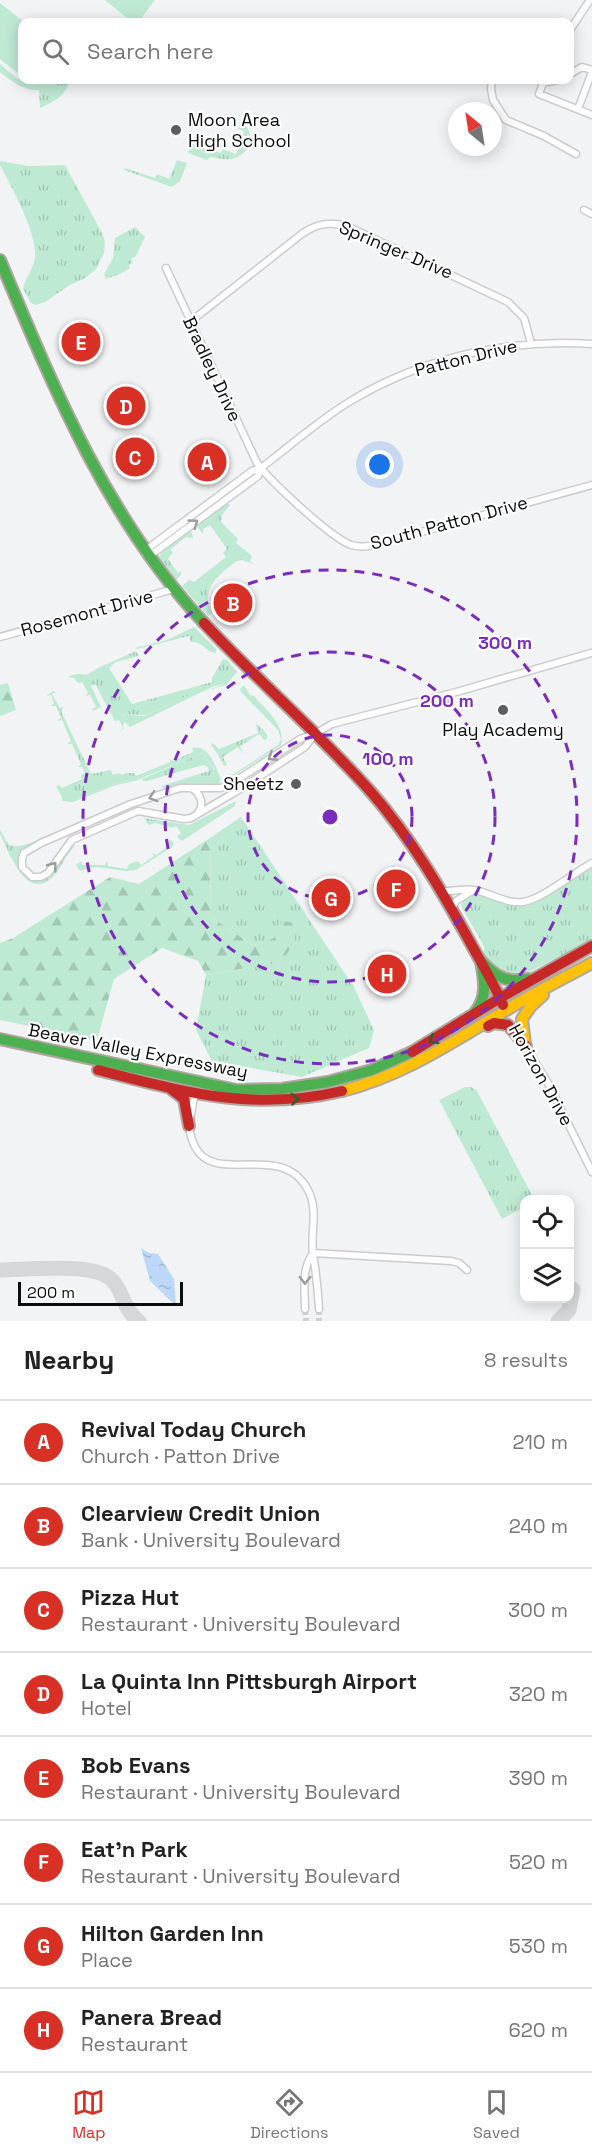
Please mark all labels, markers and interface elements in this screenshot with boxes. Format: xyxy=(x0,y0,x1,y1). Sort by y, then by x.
search box xyxy=(18,18,574,84)
icon: search xyxy=(39,35,72,68)
text: Search here xyxy=(87,37,214,65)
north arrow xyxy=(448,102,502,156)
place label: Moon Area High School xyxy=(188,108,291,152)
marker: Moon Area High School xyxy=(169,123,183,137)
street label: Springer Drive xyxy=(336,215,457,284)
street label: Bradley Drive xyxy=(178,312,247,425)
pin: E xyxy=(62,320,100,364)
street label: Patton Drive xyxy=(412,334,520,381)
pin: D xyxy=(106,384,146,428)
pin: C xyxy=(116,434,154,480)
pin: A xyxy=(188,440,226,484)
your location xyxy=(365,450,394,479)
street label: South Patton Drive xyxy=(368,490,530,555)
one-way arrow xyxy=(188,519,199,530)
pin: B xyxy=(214,580,252,626)
street label: Rosemont Drive xyxy=(18,584,156,641)
text: 300 m xyxy=(478,631,532,654)
text: 200 m xyxy=(420,689,474,712)
marker: Play Academy xyxy=(496,703,510,717)
place label: Play Academy xyxy=(442,718,564,741)
text: 100 m xyxy=(362,747,414,770)
one-way arrow xyxy=(267,750,278,761)
place label: Sheetz xyxy=(223,772,284,795)
marker: Sheetz xyxy=(289,777,303,791)
one-way arrow xyxy=(148,790,159,802)
centre of rings xyxy=(320,807,340,827)
one-way arrow xyxy=(45,862,56,873)
pin: F xyxy=(376,866,416,912)
pin: G xyxy=(312,876,350,920)
pin: H xyxy=(368,952,406,996)
street label: Beaver Valley Expressway xyxy=(26,1018,250,1083)
street label: Horizon Drive xyxy=(504,1020,579,1130)
one-way arrow xyxy=(429,1032,439,1044)
one-way arrow xyxy=(290,1093,299,1106)
map controls xyxy=(520,1195,574,1303)
button: locate xyxy=(520,1195,574,1249)
button: layers xyxy=(520,1249,574,1303)
one-way arrow xyxy=(299,1276,311,1285)
scale bar xyxy=(18,1279,183,1306)
text: 200 m xyxy=(27,1282,75,1303)
text: Nearby xyxy=(24,1343,114,1377)
text: 8 results xyxy=(484,1347,568,1373)
text: Revival Today Church xyxy=(81,1415,306,1443)
text: A xyxy=(37,1429,50,1455)
text: 210 m xyxy=(512,1429,568,1455)
text: Church · Patton Drive xyxy=(81,1443,280,1469)
text: Clearview Credit Union xyxy=(81,1499,320,1527)
text: B xyxy=(37,1513,50,1539)
text: 240 m xyxy=(509,1513,568,1539)
text: Bank · University Boulevard xyxy=(81,1527,341,1553)
text: Pizza Hut xyxy=(81,1583,179,1611)
text: C xyxy=(37,1597,50,1623)
text: 300 m xyxy=(508,1597,568,1623)
text: Restaurant · University Boulevard xyxy=(81,1611,401,1637)
text: La Quinta Inn Pittsburgh Airport xyxy=(81,1667,417,1695)
text: D xyxy=(37,1681,50,1707)
text: 320 m xyxy=(509,1681,568,1707)
text: Hotel xyxy=(81,1695,132,1721)
text: Bob Evans xyxy=(81,1751,190,1779)
text: E xyxy=(38,1765,49,1791)
text: 390 m xyxy=(509,1765,568,1791)
text: Restaurant · University Boulevard xyxy=(81,1779,401,1805)
text: Eat'n Park xyxy=(81,1835,188,1863)
text: F xyxy=(38,1849,49,1875)
text: 520 m xyxy=(509,1849,568,1875)
text: Restaurant · University Boulevard xyxy=(81,1863,401,1889)
text: Hilton Garden Inn xyxy=(81,1919,264,1947)
text: G xyxy=(37,1933,50,1959)
text: 530 m xyxy=(509,1933,568,1959)
text: Place xyxy=(81,1947,133,1973)
text: Panera Bread xyxy=(81,2003,222,2031)
text: H xyxy=(37,2017,50,2043)
text: 620 m xyxy=(509,2017,568,2043)
text: Restaurant xyxy=(81,2031,188,2057)
tab: Map xyxy=(72,2086,106,2143)
tab: Directions xyxy=(250,2086,329,2143)
tab: Saved xyxy=(473,2086,520,2143)

